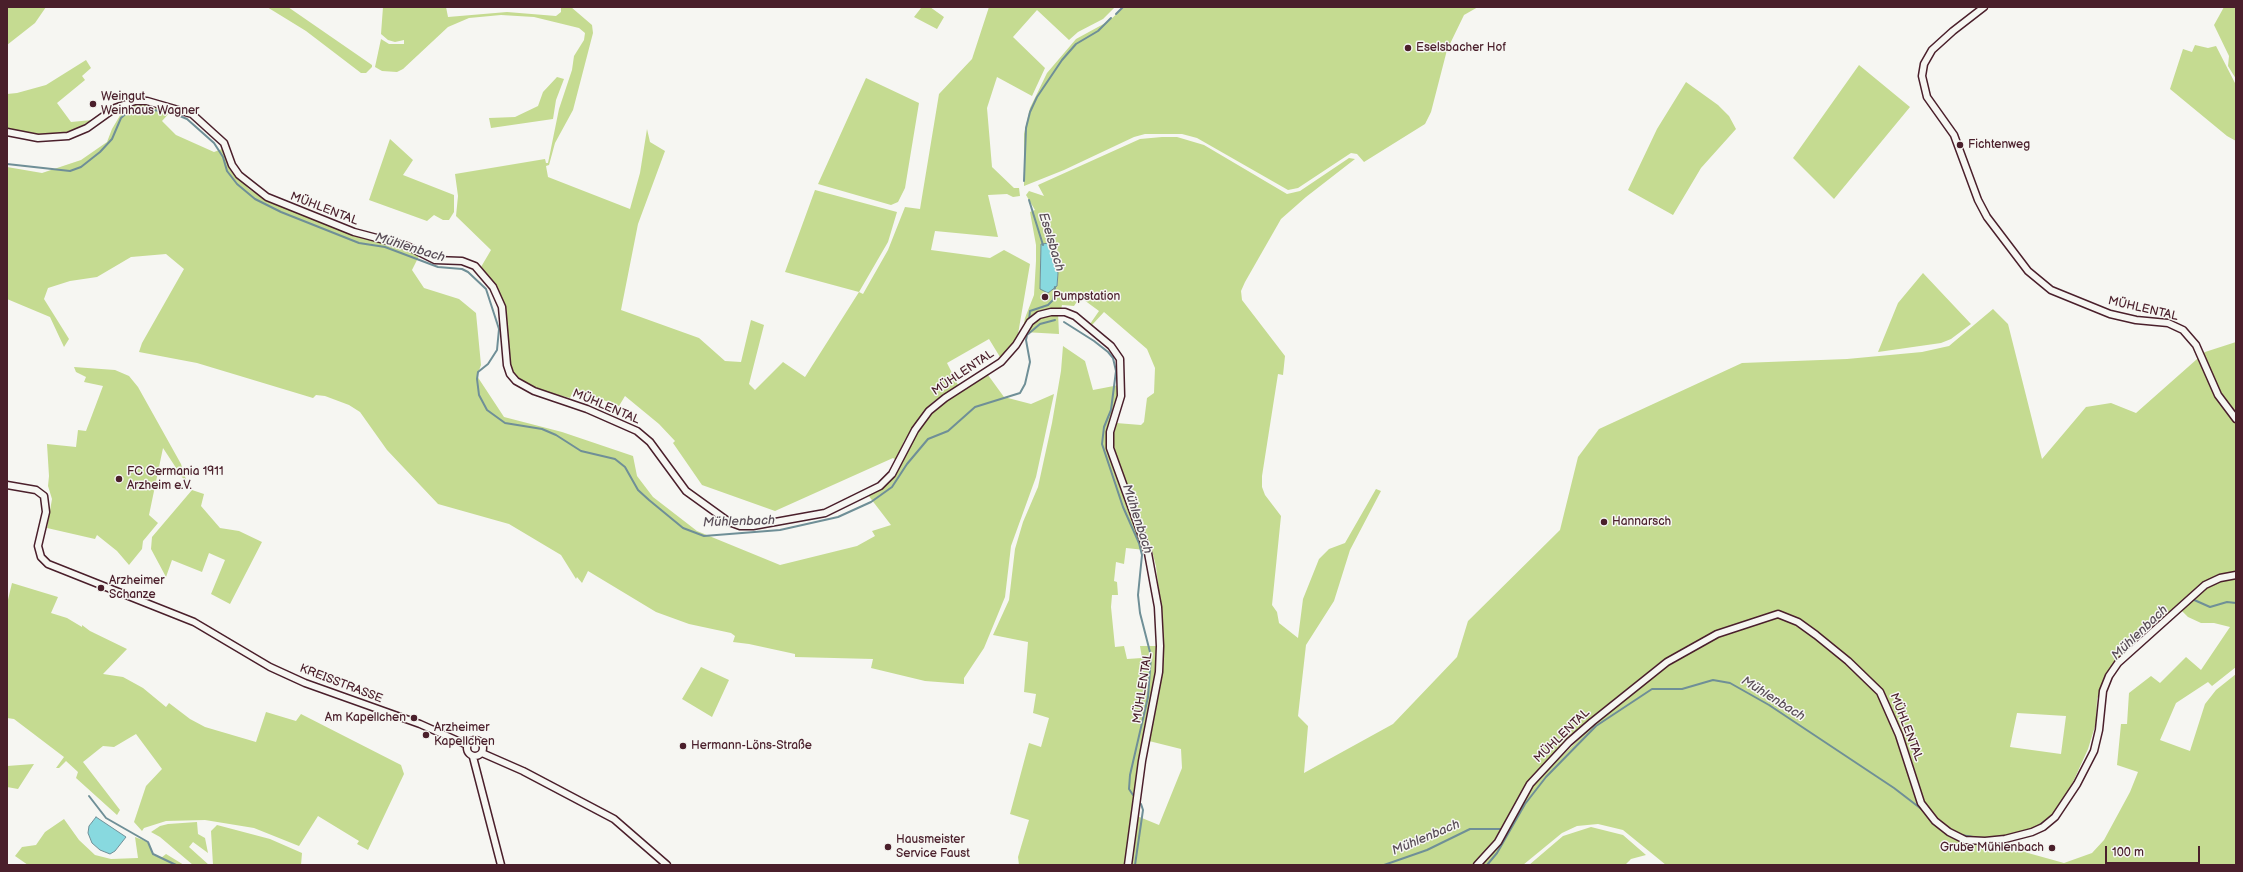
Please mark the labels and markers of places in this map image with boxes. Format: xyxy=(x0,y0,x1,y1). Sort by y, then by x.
place label: Eselsbacher Hof xyxy=(1416,41,1506,55)
marker: Eselsbacher Hof xyxy=(1403,43,1413,53)
place label: Weingut Weinhaus Wagner xyxy=(101,90,199,118)
marker: Weingut Weinhaus Wagner xyxy=(88,99,98,109)
place label: Fichtenweg xyxy=(1968,138,2030,152)
marker: Fichtenweg xyxy=(1955,140,1965,150)
place label: Pumpstation xyxy=(1053,290,1120,304)
marker: Pumpstation xyxy=(1040,292,1050,302)
place label: FC Germania 1911 Arzheim e.V. xyxy=(127,465,224,493)
marker: FC Germania 1911 Arzheim e.V. xyxy=(114,474,124,484)
place label: Hannarsch xyxy=(1612,515,1671,529)
marker: Hannarsch xyxy=(1599,517,1609,527)
place label: Arzheimer Schanze xyxy=(109,574,165,602)
marker: Arzheimer Schanze xyxy=(96,583,106,593)
place label: Am Kapellchen xyxy=(325,711,406,725)
marker: Am Kapellchen xyxy=(409,713,419,723)
place label: Arzheimer Kapellchen xyxy=(434,721,495,749)
marker: Arzheimer Kapellchen xyxy=(421,730,431,740)
place label: Hermann-Löns-Straße xyxy=(691,739,812,753)
marker: Hermann-Löns-Straße xyxy=(678,741,688,751)
place label: Hausmeister Service Faust xyxy=(896,833,970,861)
place label: Grube Mühlenbach xyxy=(1940,841,2044,855)
marker: Hausmeister Service Faust xyxy=(883,842,893,852)
marker: Grube Mühlenbach xyxy=(2047,843,2057,853)

